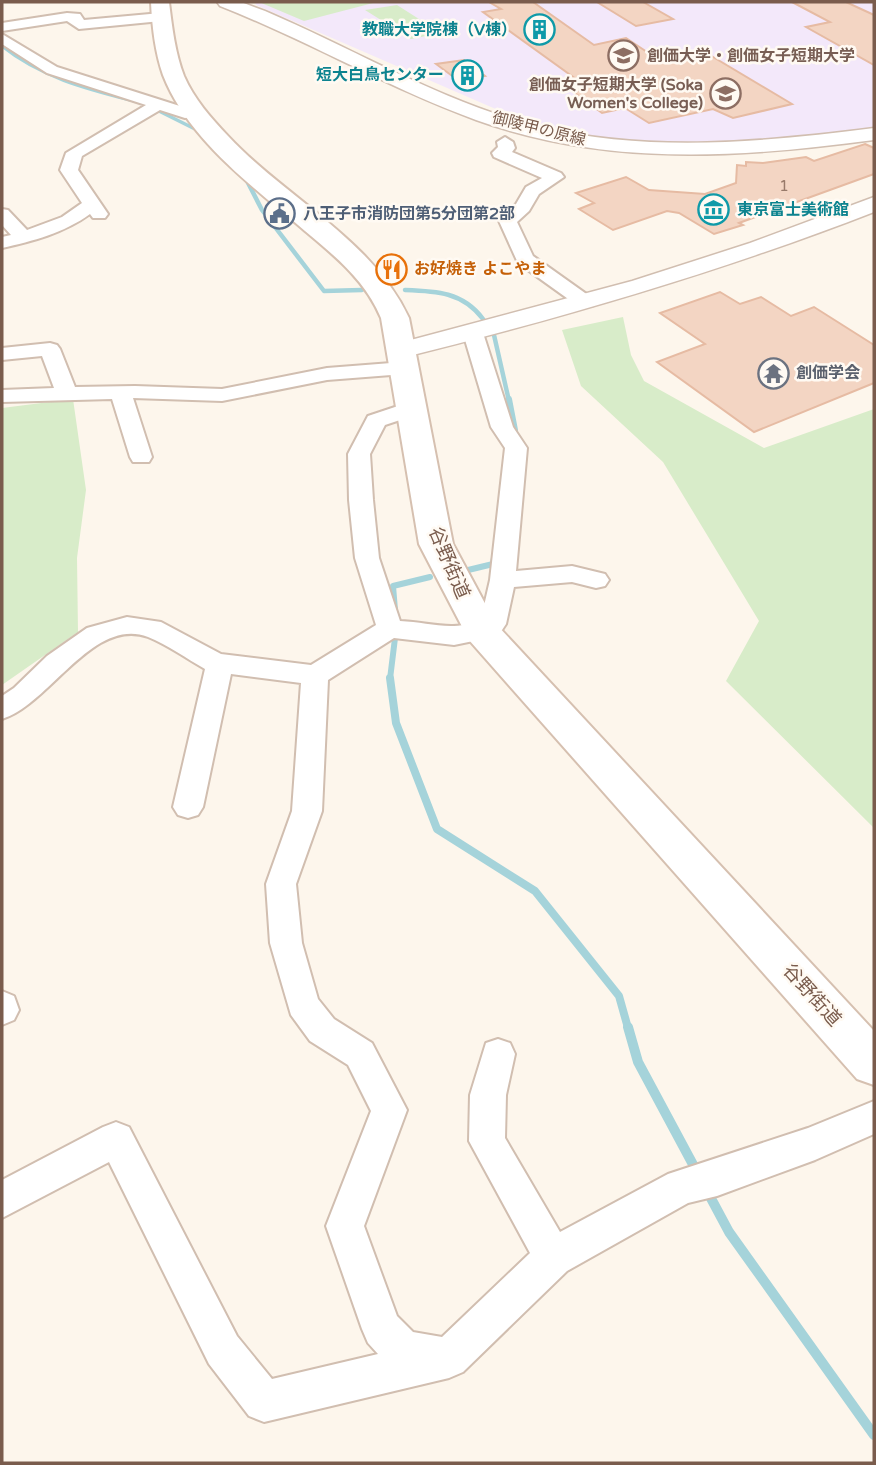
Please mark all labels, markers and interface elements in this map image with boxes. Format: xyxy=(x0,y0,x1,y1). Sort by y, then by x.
building icon: 教職大学院棟（V棟） xyxy=(523,13,557,47)
place label: 教職大学院棟（V棟） xyxy=(362,20,517,40)
school or university icon: 創価大学・創価女子短期大学 xyxy=(607,39,641,73)
place label: 創価大学・創価女子短期大学 xyxy=(647,46,855,66)
building icon: 短大白鳥センター xyxy=(450,58,484,92)
place label: 短大白鳥センター xyxy=(316,65,444,85)
place label: 創価女子短期大学 (Soka Women's College) xyxy=(529,75,703,113)
school or university icon: 創価女子短期大学 (Soka Women's College) xyxy=(709,77,743,111)
street label: 御陵甲の原線 xyxy=(490,108,588,150)
house number: 1 xyxy=(779,176,789,196)
museum icon: 東京富士美術館 xyxy=(697,193,731,227)
public building icon: 八王子市消防団第5分団第2部 xyxy=(263,197,297,231)
place label: 東京富士美術館 xyxy=(737,200,849,220)
place label: 八王子市消防団第5分団第2部 xyxy=(303,204,515,224)
restaurant icon: お好焼き よこやま xyxy=(374,252,408,286)
place label: お好焼き よこやま xyxy=(414,259,546,279)
temple icon: 創価学会 xyxy=(756,356,790,390)
place label: 創価学会 xyxy=(796,363,860,383)
street label: 谷野街道 xyxy=(424,524,474,602)
street label: 谷野街道 xyxy=(778,959,846,1031)

